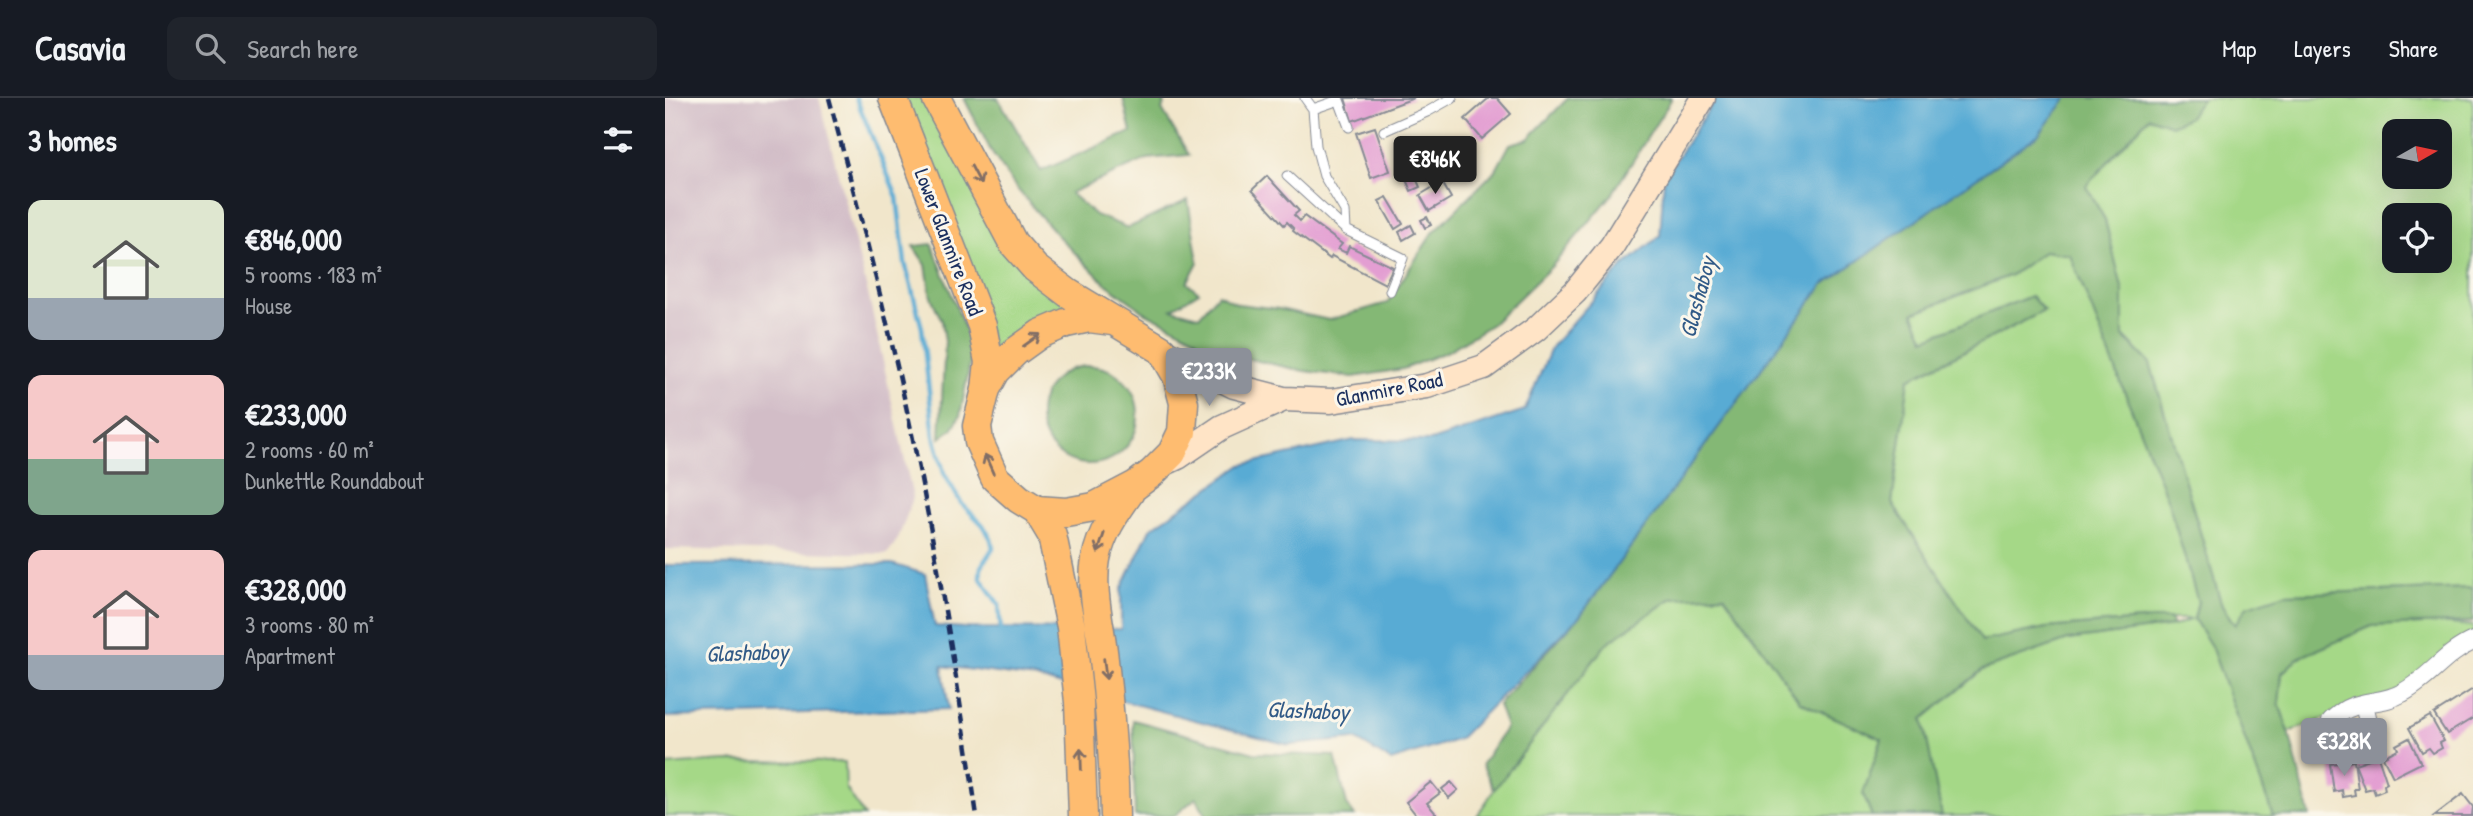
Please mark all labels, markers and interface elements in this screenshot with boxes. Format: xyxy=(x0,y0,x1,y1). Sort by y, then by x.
search box xyxy=(167,17,657,80)
text: Casavia xyxy=(35,26,125,70)
icon: search xyxy=(191,29,229,67)
text: Search here xyxy=(247,31,358,66)
text: Map xyxy=(2222,32,2256,64)
text: Layers xyxy=(2294,32,2351,64)
text: Share xyxy=(2389,32,2438,64)
north arrow xyxy=(2382,119,2452,189)
map controls xyxy=(2382,119,2452,273)
text: 3 homes xyxy=(28,120,117,160)
icon: filters xyxy=(599,121,637,159)
pin: €846K xyxy=(1386,136,1484,196)
text: €846K xyxy=(1410,143,1460,174)
street label: Lower Glanmire Road xyxy=(908,164,990,320)
one-way arrow xyxy=(970,164,983,185)
button: locate xyxy=(2382,203,2452,273)
text: €846,000 xyxy=(245,219,342,259)
icon: home xyxy=(84,228,168,312)
water label: Glashaboy xyxy=(1671,251,1724,341)
text: 5 rooms · 183 m² xyxy=(245,259,382,290)
text: House xyxy=(245,290,292,321)
one-way arrow xyxy=(1022,333,1041,347)
pin: €233K xyxy=(1160,348,1258,408)
text: €233K xyxy=(1182,355,1236,386)
street label: Glanmire Road xyxy=(1333,364,1445,414)
text: €233,000 xyxy=(245,394,347,434)
icon: home xyxy=(84,403,168,487)
text: 2 rooms · 60 m² xyxy=(245,434,374,465)
one-way arrow xyxy=(982,454,995,475)
text: Dunkettle Roundabout xyxy=(245,465,424,496)
one-way arrow xyxy=(1094,531,1107,553)
text: €328,000 xyxy=(245,569,346,609)
icon: home xyxy=(84,578,168,662)
text: 3 rooms · 80 m² xyxy=(245,609,374,640)
water label: Glashaboy xyxy=(705,635,791,670)
text: Apartment xyxy=(245,640,335,671)
one-way arrow xyxy=(1099,657,1112,679)
water label: Glashaboy xyxy=(1266,693,1352,728)
pin: €328K xyxy=(2295,718,2393,778)
text: €328K xyxy=(2317,725,2371,756)
one-way arrow xyxy=(1075,748,1088,771)

